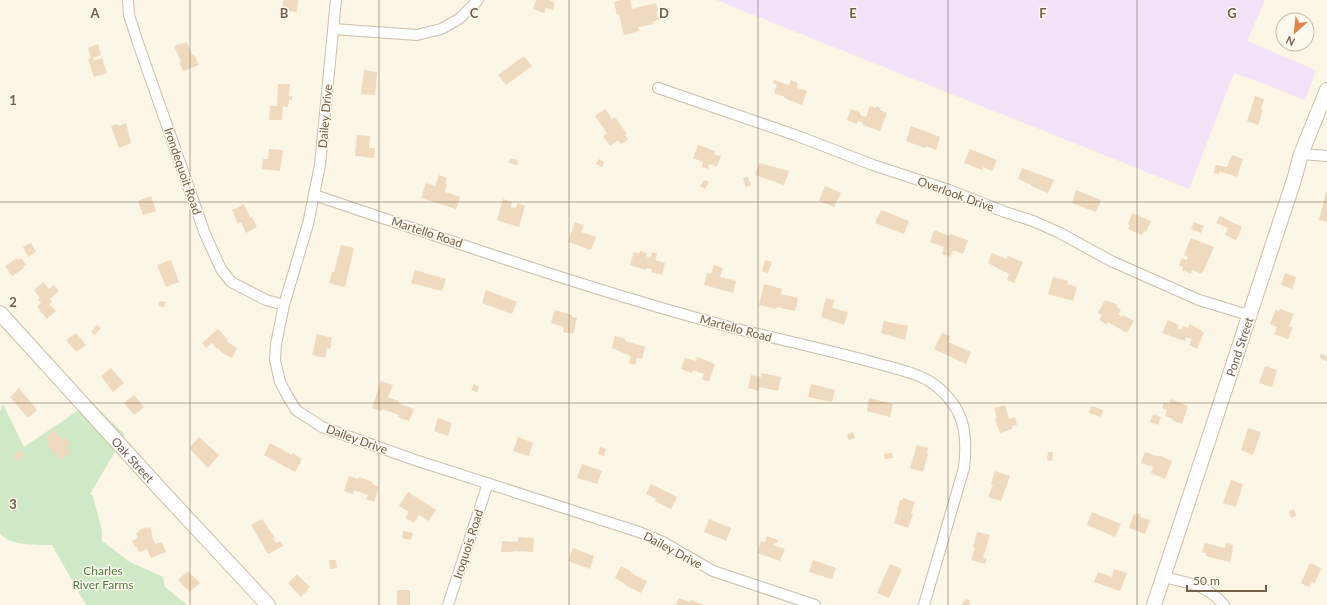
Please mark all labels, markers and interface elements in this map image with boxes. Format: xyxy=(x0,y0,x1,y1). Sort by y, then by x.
text: A xyxy=(89,5,100,21)
text: B xyxy=(280,5,289,21)
text: C xyxy=(470,5,479,21)
text: D xyxy=(659,5,669,21)
text: E xyxy=(849,5,857,21)
text: F xyxy=(1039,5,1047,21)
text: G xyxy=(1227,5,1237,21)
north arrow xyxy=(1275,12,1315,52)
text: N xyxy=(1284,34,1297,49)
street label: Dailey Drive xyxy=(315,83,335,149)
text: 1 xyxy=(9,92,17,108)
street label: Irondequoit Road xyxy=(161,126,205,216)
street label: Overlook Drive xyxy=(916,173,996,215)
street label: Martello Road xyxy=(389,213,465,251)
text: 2 xyxy=(9,294,17,310)
street label: Martello Road xyxy=(698,311,774,345)
street label: Pond Street xyxy=(1222,314,1256,378)
street label: Dailey Drive xyxy=(324,421,390,457)
street label: Oak Street xyxy=(109,434,158,486)
text: 3 xyxy=(9,496,17,512)
street label: Iroquois Road xyxy=(450,507,486,581)
street label: Dailey Drive xyxy=(641,528,705,572)
park label: Charles River Farms xyxy=(72,563,134,592)
scale bar xyxy=(1187,567,1266,593)
text: 50 m xyxy=(1193,573,1220,588)

